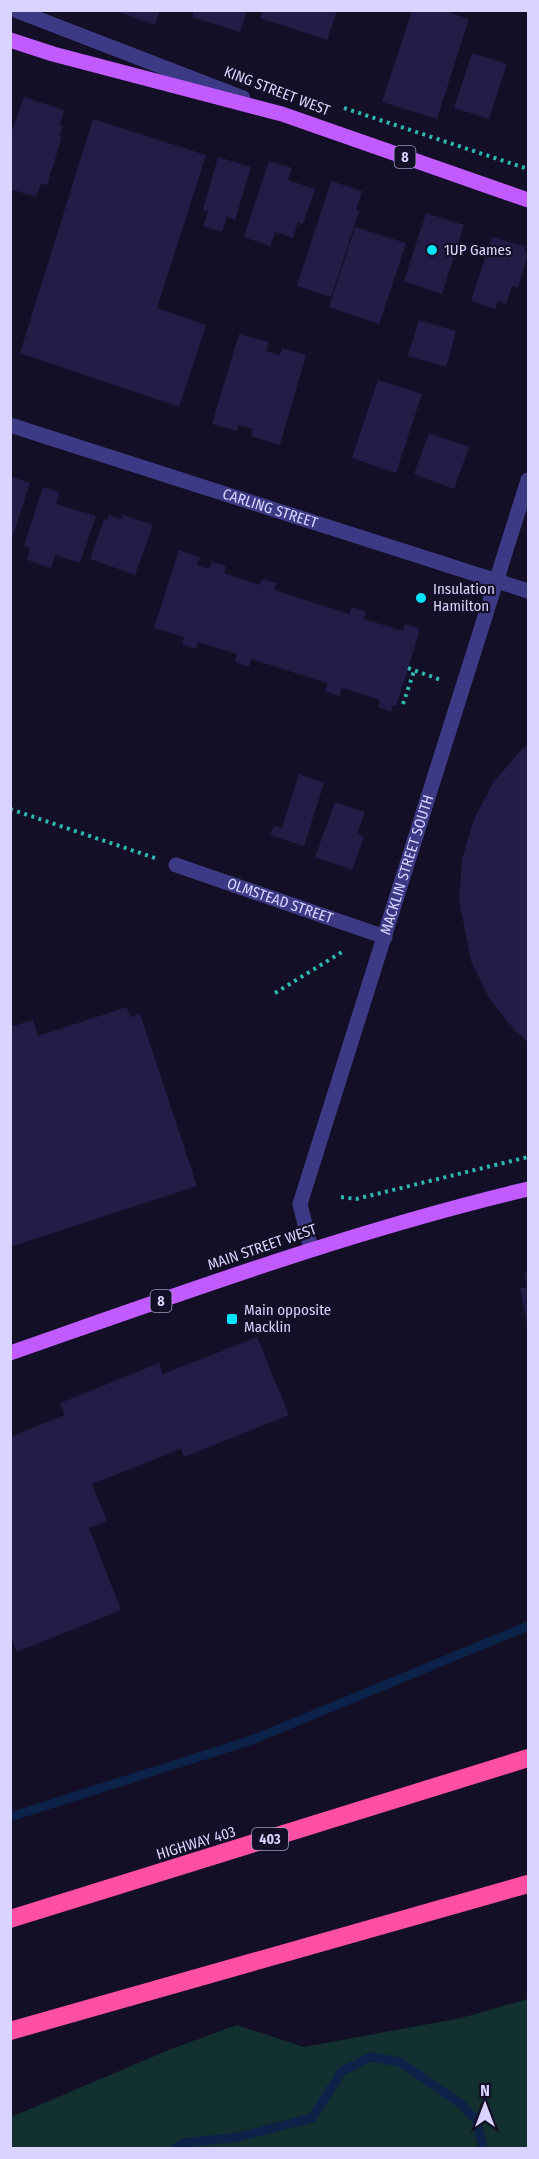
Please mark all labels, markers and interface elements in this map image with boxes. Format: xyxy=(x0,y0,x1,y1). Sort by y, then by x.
street label: KING STREET WEST xyxy=(221,63,333,119)
road number: 8 xyxy=(394,146,416,168)
place label: 1UP Games xyxy=(444,241,511,259)
marker: 1UP Games xyxy=(425,243,439,257)
street label: CARLING STREET xyxy=(220,485,320,532)
place label: Insulation Hamilton xyxy=(433,580,495,615)
marker: Insulation Hamilton xyxy=(414,591,428,605)
street label: MACKLIN STREET SOUTH xyxy=(376,793,437,937)
street label: OLMSTEAD STREET xyxy=(225,874,335,927)
street label: MAIN STREET WEST xyxy=(205,1220,319,1274)
road number: 8 xyxy=(150,1290,172,1312)
place label: Main opposite Macklin xyxy=(244,1301,331,1336)
marker: Main opposite Macklin xyxy=(225,1312,239,1326)
street label: HIGHWAY 403 xyxy=(154,1822,238,1864)
road number: 403 xyxy=(252,1828,288,1850)
north arrow xyxy=(455,2075,515,2135)
text: N xyxy=(480,2081,490,2100)

